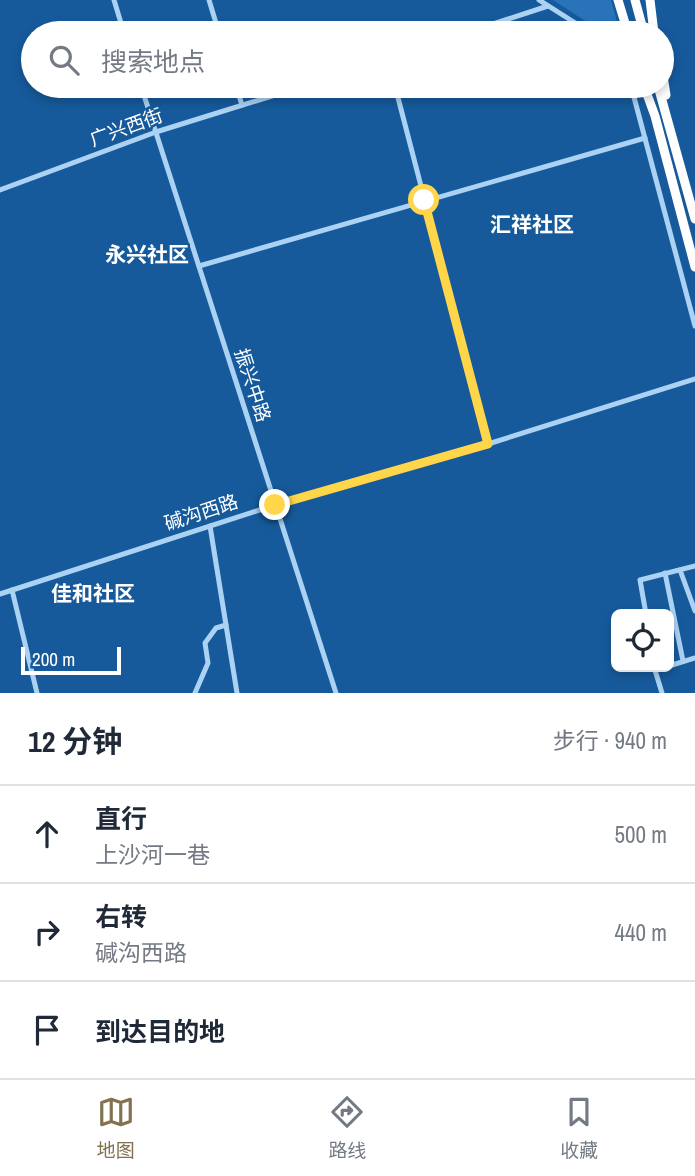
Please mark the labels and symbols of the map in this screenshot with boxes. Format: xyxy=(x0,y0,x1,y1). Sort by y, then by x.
street label: 广兴西街 xyxy=(86,102,166,152)
route start xyxy=(408,184,439,215)
district label: 汇祥社区 xyxy=(490,210,574,239)
district label: 永兴社区 xyxy=(105,240,189,269)
street label: 振兴中路 xyxy=(229,345,277,425)
street label: 碱沟西路 xyxy=(161,488,241,536)
route end xyxy=(259,489,290,520)
district label: 佳和社区 xyxy=(51,579,135,608)
scale bar xyxy=(21,644,121,676)

